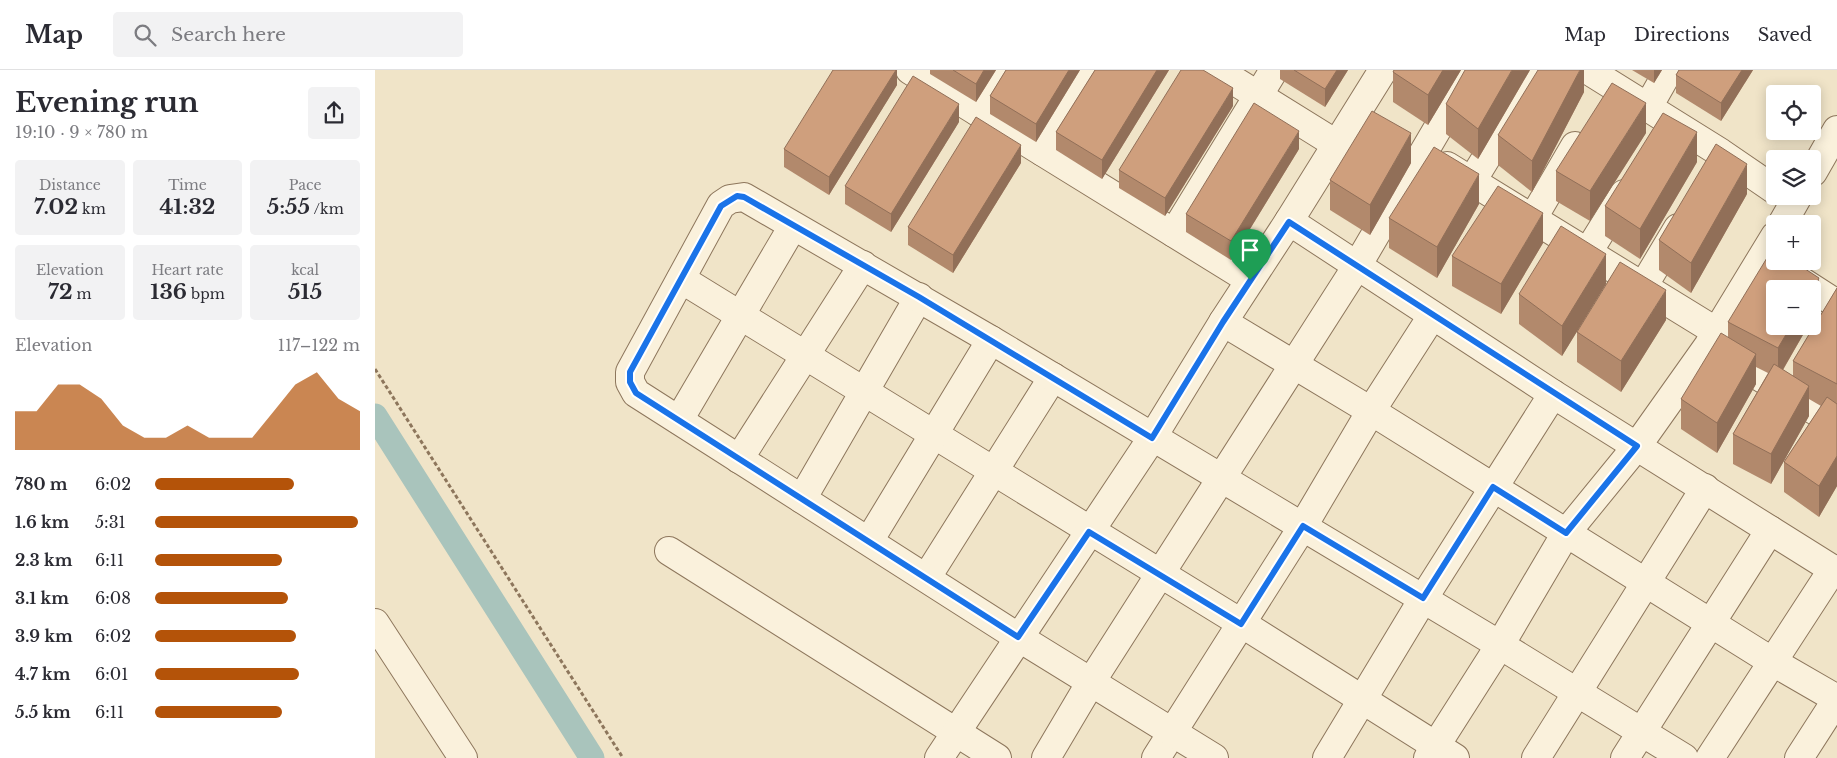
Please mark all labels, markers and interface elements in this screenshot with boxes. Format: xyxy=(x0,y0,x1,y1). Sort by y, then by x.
search box xyxy=(113,12,463,57)
text: Map xyxy=(25,20,83,49)
icon: search xyxy=(131,21,159,49)
text: Search here xyxy=(171,23,286,46)
text: Map xyxy=(1564,24,1606,46)
text: Directions xyxy=(1634,24,1730,46)
text: Saved xyxy=(1758,24,1812,46)
text: Evening run xyxy=(15,85,199,120)
map controls xyxy=(1766,85,1821,335)
button: locate xyxy=(1766,85,1821,140)
button: share xyxy=(308,87,360,139)
text: 19:10 · 9 × 780 m xyxy=(15,122,148,142)
button: layers xyxy=(1766,150,1821,205)
text: Distance xyxy=(39,176,101,194)
text: Time xyxy=(168,176,207,194)
text: Pace xyxy=(289,176,322,194)
text: 7.02 xyxy=(34,194,78,220)
text: 41:32 xyxy=(159,194,216,220)
text: 5:55 xyxy=(267,194,310,220)
text: km xyxy=(78,200,106,218)
text: /km xyxy=(310,200,344,218)
button: + xyxy=(1766,215,1821,270)
pin xyxy=(1229,229,1271,280)
icon: arrive xyxy=(1236,236,1264,264)
text: Elevation xyxy=(36,261,104,279)
text: Heart rate xyxy=(151,261,224,279)
text: kcal xyxy=(291,261,319,279)
text: 72 xyxy=(48,279,73,305)
text: 136 xyxy=(150,279,187,305)
text: 515 xyxy=(288,279,322,305)
button: − xyxy=(1766,280,1821,335)
text: m xyxy=(73,285,92,303)
text: bpm xyxy=(187,285,225,303)
text: Elevation xyxy=(15,335,92,355)
text: 117–122 m xyxy=(278,335,360,355)
text: 780 m xyxy=(15,474,67,494)
text: 6:02 xyxy=(95,474,131,494)
text: 1.6 km xyxy=(15,512,69,532)
text: 5:31 xyxy=(95,512,126,532)
text: 2.3 km xyxy=(15,550,72,570)
text: 6:11 xyxy=(95,550,124,570)
text: 3.1 km xyxy=(15,588,69,608)
text: 6:08 xyxy=(95,588,131,608)
text: 3.9 km xyxy=(15,626,73,646)
text: 6:02 xyxy=(95,626,131,646)
text: 4.7 km xyxy=(15,664,70,684)
text: 6:01 xyxy=(95,664,128,684)
text: 5.5 km xyxy=(15,702,71,722)
text: 6:11 xyxy=(95,702,124,722)

